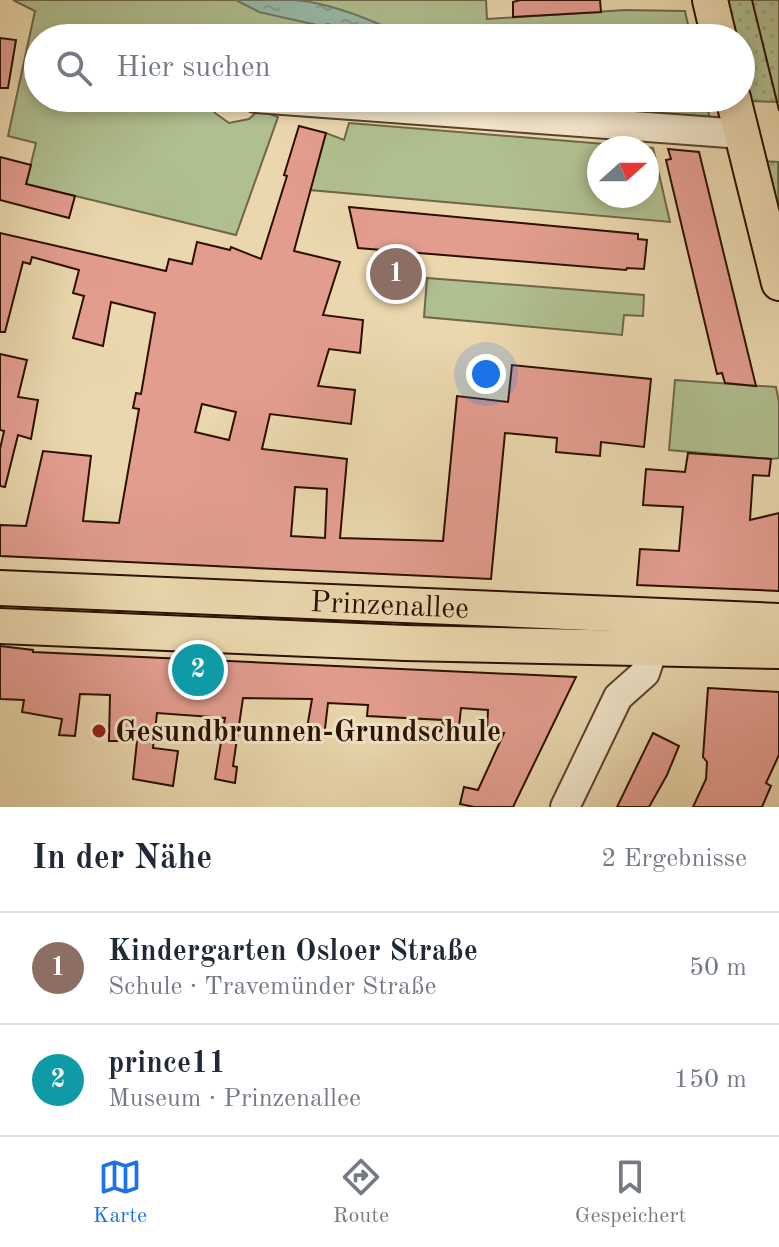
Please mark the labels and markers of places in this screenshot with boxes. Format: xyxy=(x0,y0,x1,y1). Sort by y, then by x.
pin: 1 xyxy=(370,244,422,304)
pin: 2 xyxy=(172,640,224,700)
place label: Gesundbrunnen-Grundschule xyxy=(115,718,501,748)
marker: Gesundbrunnen-Grundschule xyxy=(90,722,108,740)

